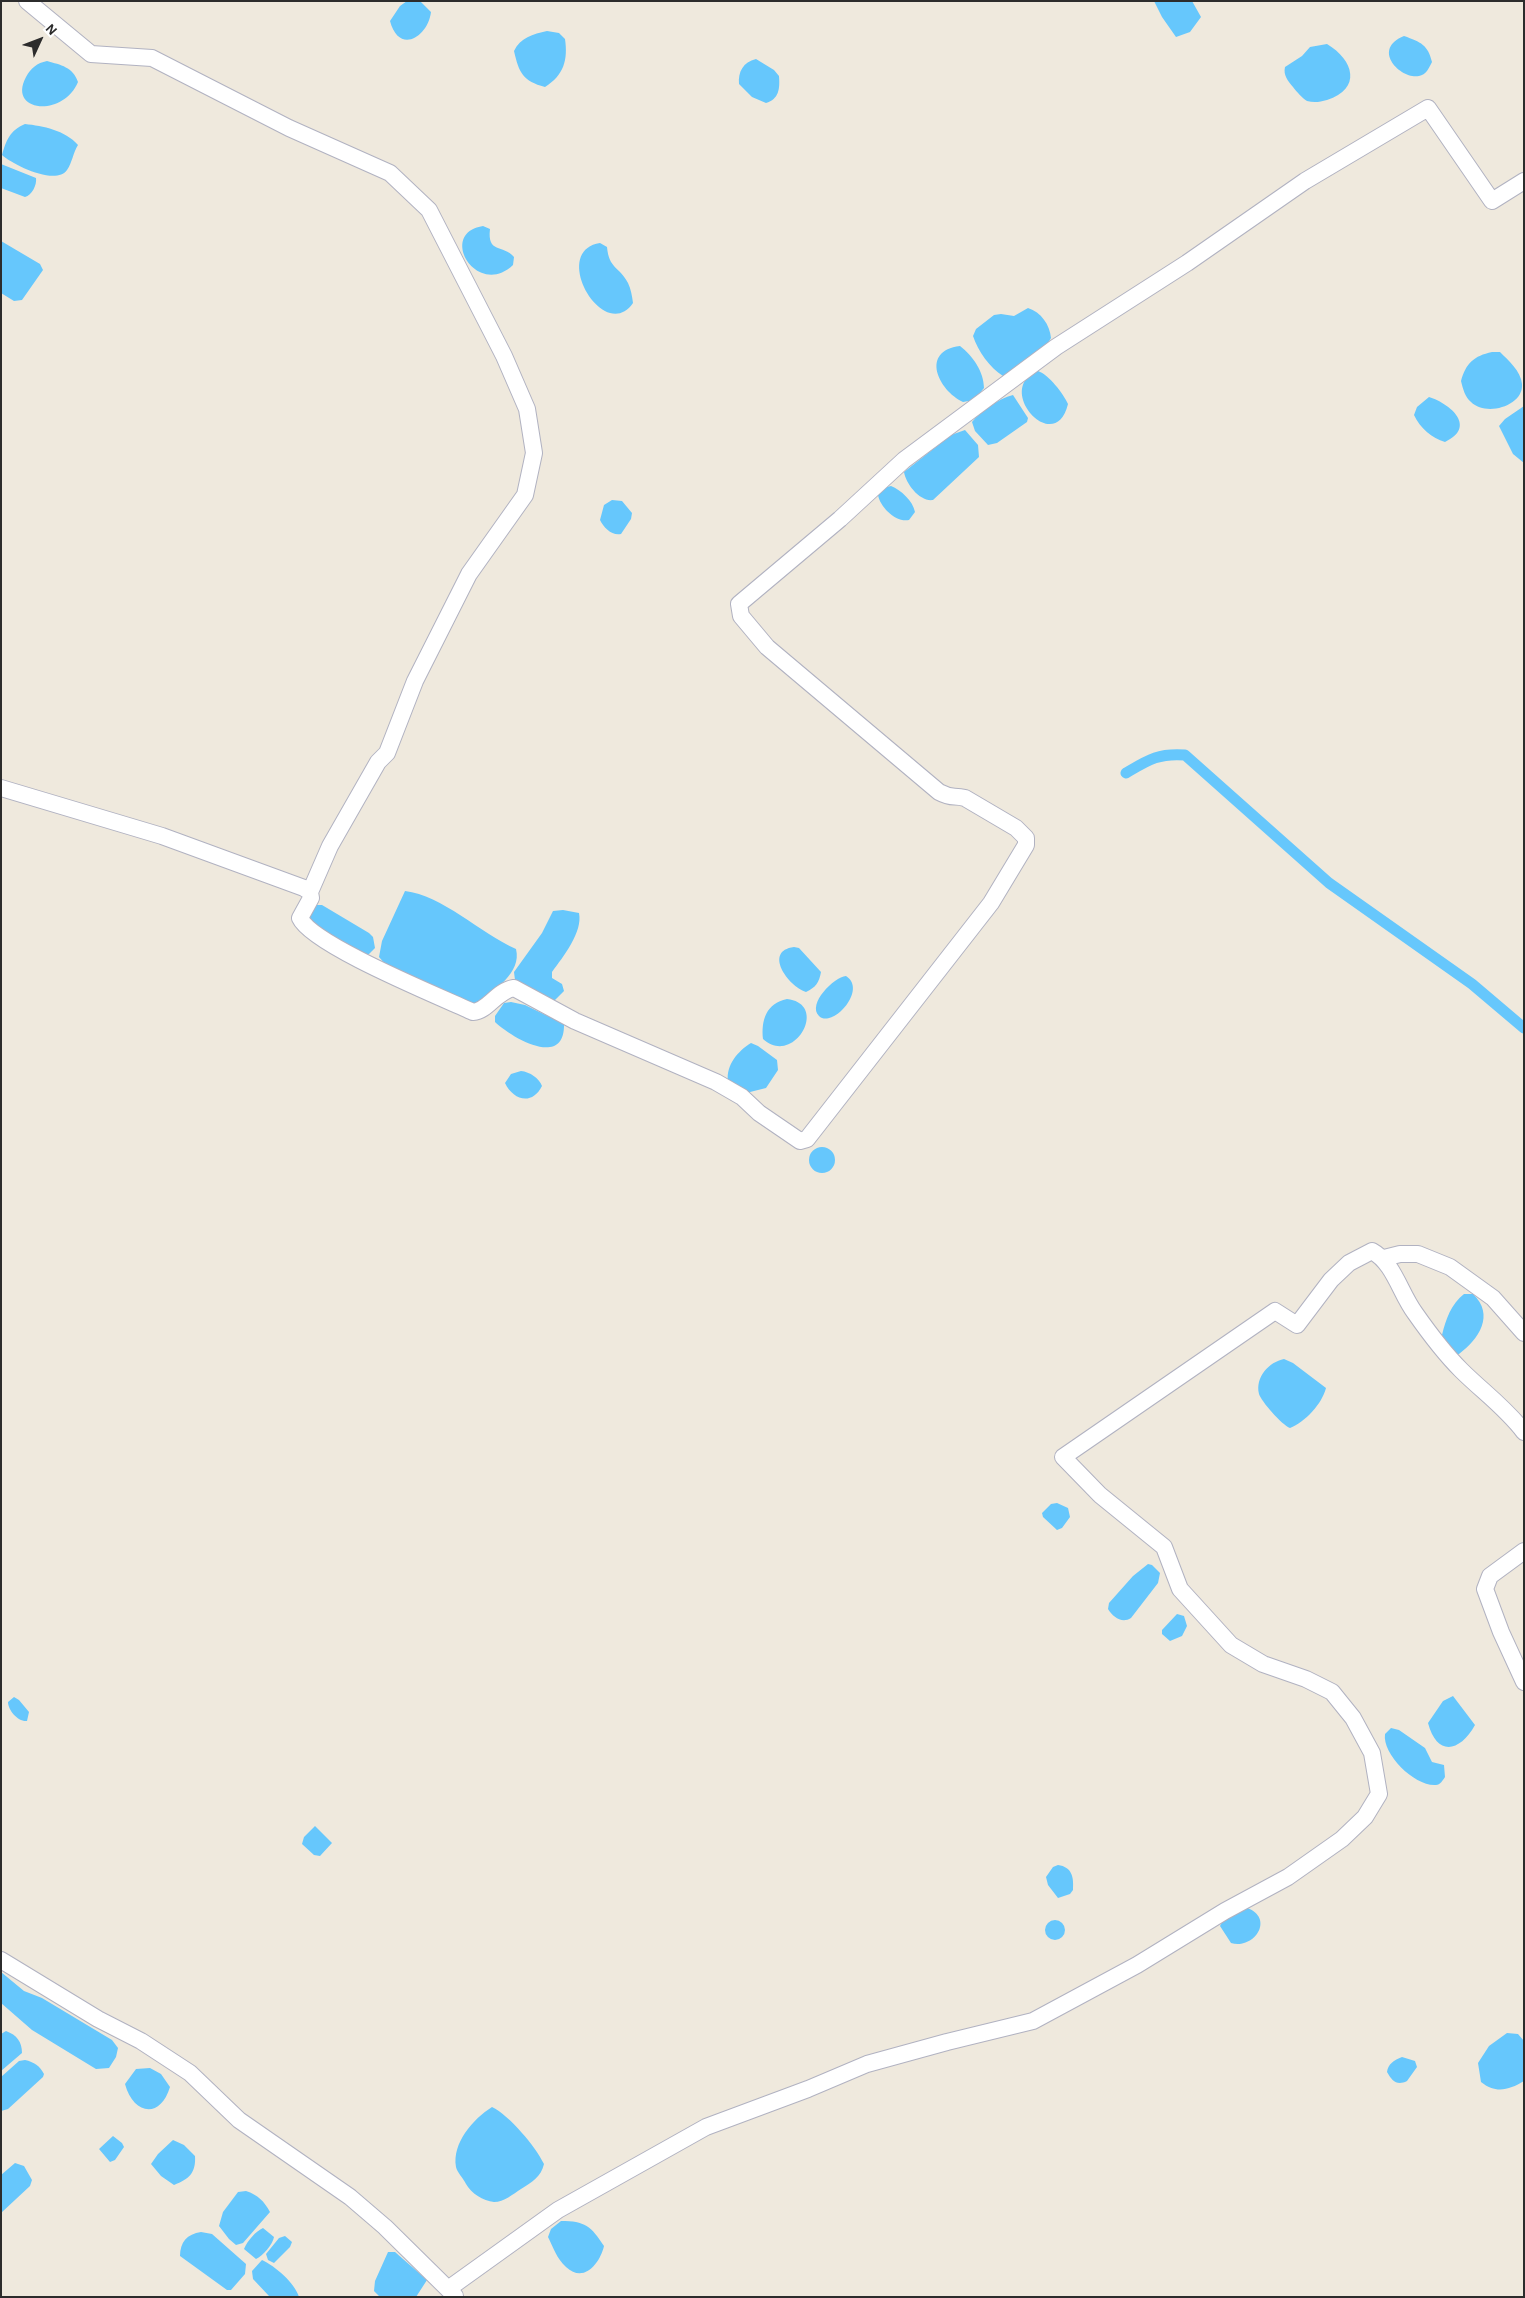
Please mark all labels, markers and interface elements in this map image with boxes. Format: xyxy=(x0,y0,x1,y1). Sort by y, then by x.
north arrow xyxy=(15,15,65,65)
text: N xyxy=(43,21,59,38)

